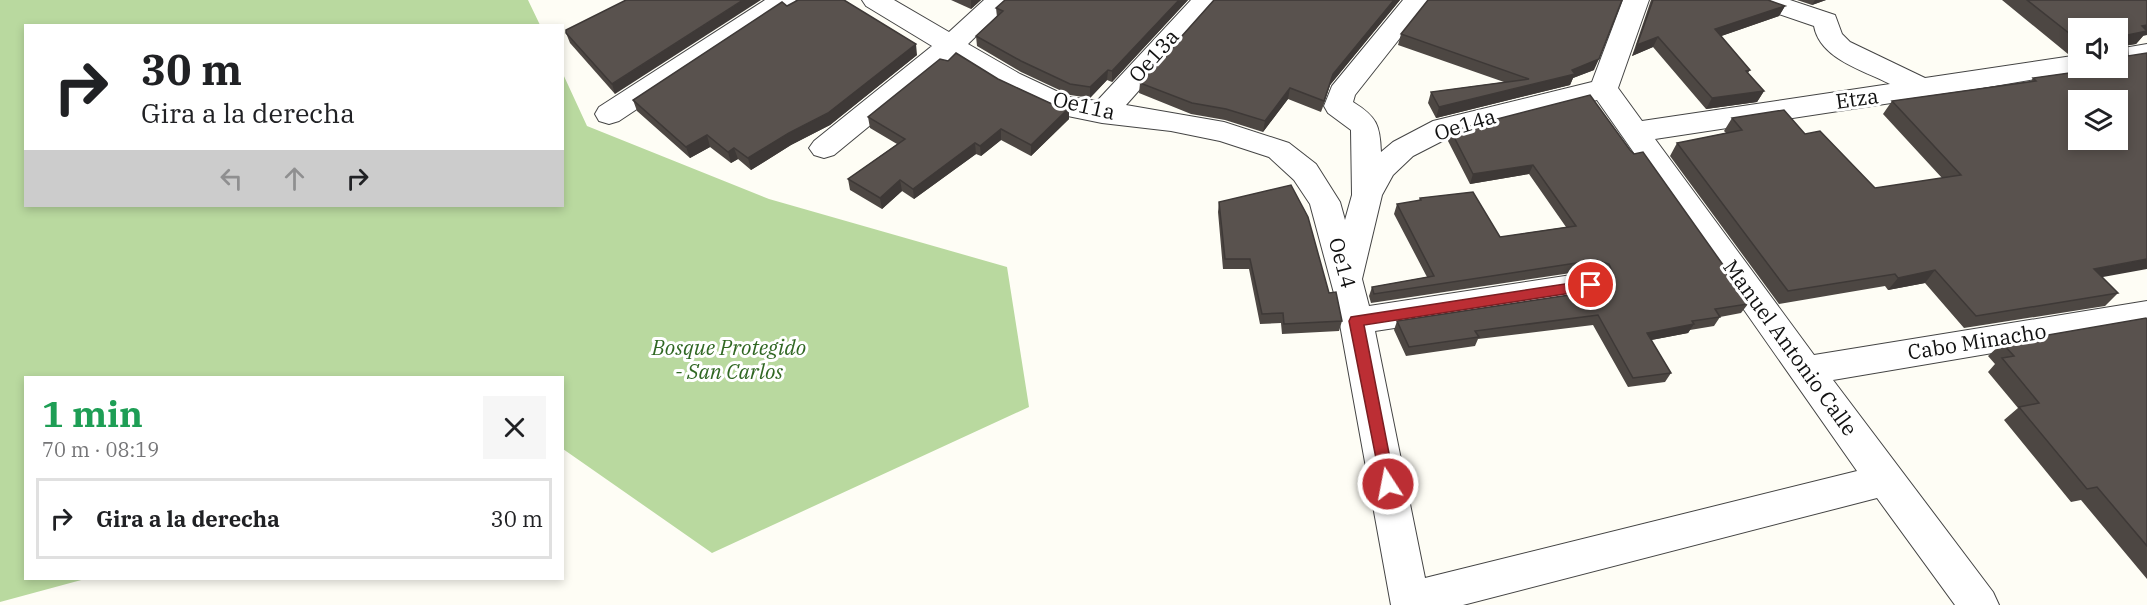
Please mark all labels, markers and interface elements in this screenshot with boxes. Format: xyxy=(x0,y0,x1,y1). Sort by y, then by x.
map controls xyxy=(2068,18,2128,150)
button: sound xyxy=(2068,18,2128,78)
street label: Oe13a xyxy=(1122,23,1185,88)
text: 30 m xyxy=(141,42,242,97)
icon: right xyxy=(42,48,120,126)
street label: Etza xyxy=(1834,81,1880,115)
street label: Oe11a xyxy=(1050,84,1118,126)
button: layers xyxy=(2068,90,2128,150)
text: Gira a la derecha xyxy=(141,95,355,130)
street label: Oe14a xyxy=(1431,101,1499,147)
icon: left xyxy=(215,162,248,195)
icon: ahead xyxy=(278,162,311,195)
icon: right xyxy=(341,162,374,195)
street label: Oe14 xyxy=(1323,234,1363,291)
street label: Manuel Antonio Calle xyxy=(1717,254,1864,441)
pin xyxy=(1565,259,1616,310)
icon: arrive xyxy=(1574,268,1607,301)
street label: Cabo Minacho xyxy=(1906,316,2048,366)
park label: Bosque Protegido - San Carlos xyxy=(651,333,806,385)
text: 1 min xyxy=(42,390,143,437)
button: close xyxy=(483,396,546,459)
text: 70 m · 08:19 xyxy=(42,436,159,463)
position arrow xyxy=(1356,452,1420,516)
icon: right xyxy=(45,502,78,535)
text: Gira a la derecha xyxy=(96,504,280,533)
text: 30 m xyxy=(491,504,543,533)

